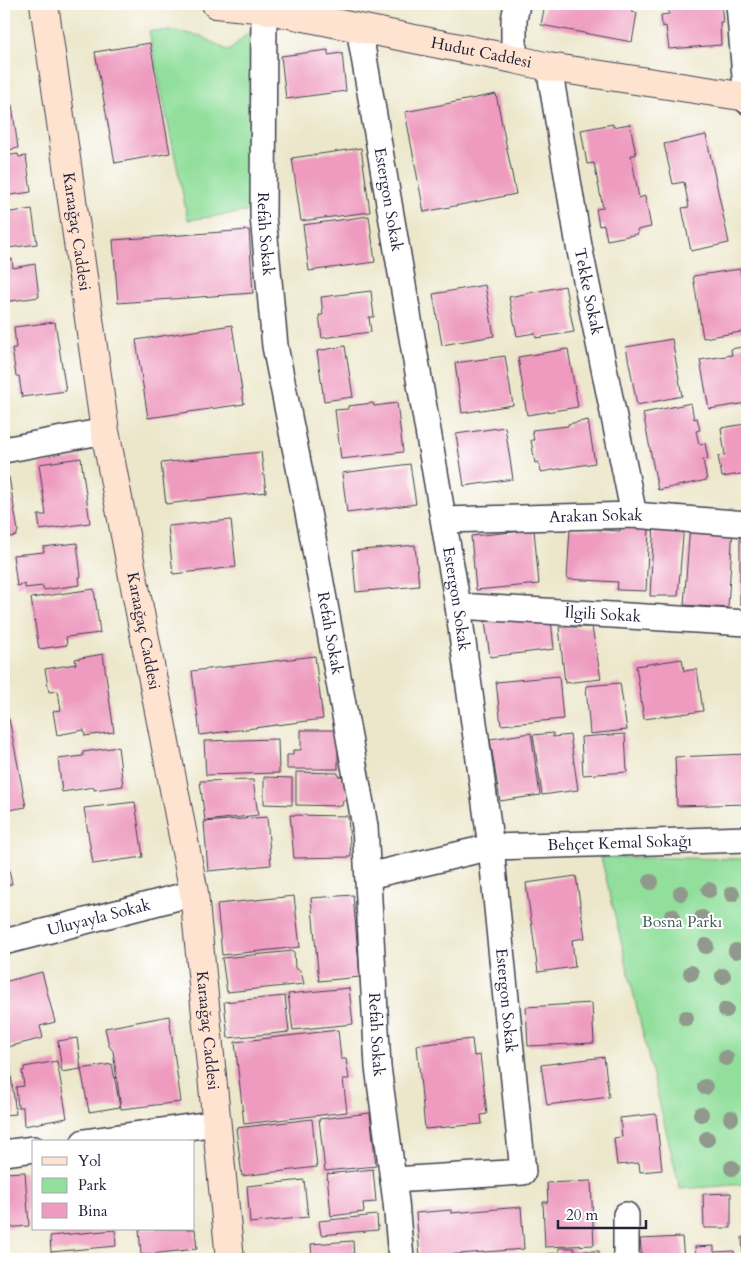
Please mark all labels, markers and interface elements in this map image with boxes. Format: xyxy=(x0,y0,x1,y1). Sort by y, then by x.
street label: Hudut Caddesi xyxy=(429,32,534,74)
street label: Estergon Sokak xyxy=(369,146,408,254)
street label: Karaağaç Caddesi xyxy=(57,171,96,293)
street label: Refah Sokak xyxy=(252,192,280,277)
street label: Tekke Sokak xyxy=(569,246,608,338)
street label: Arakan Sokak xyxy=(549,504,644,528)
street label: Estergon Sokak xyxy=(437,545,475,653)
street label: Karaağaç Caddesi xyxy=(121,570,166,692)
street label: Refah Sokak xyxy=(312,590,348,677)
street label: İlgili Sokak xyxy=(564,601,642,628)
street label: Behçet Kemal Sokağı xyxy=(547,830,693,856)
street label: Uluyayla Sokak xyxy=(45,894,153,941)
park label: Bosna Parkı xyxy=(642,911,723,933)
street label: Estergon Sokak xyxy=(490,947,522,1054)
street label: Karaağaç Caddesi xyxy=(191,970,224,1091)
street label: Refah Sokak xyxy=(363,992,390,1078)
legend xyxy=(32,1140,195,1230)
text: Yol xyxy=(78,1151,101,1171)
text: Park xyxy=(78,1175,107,1195)
scale bar xyxy=(558,1198,646,1230)
text: Bina xyxy=(78,1201,108,1221)
text: 20 m xyxy=(566,1205,598,1225)

